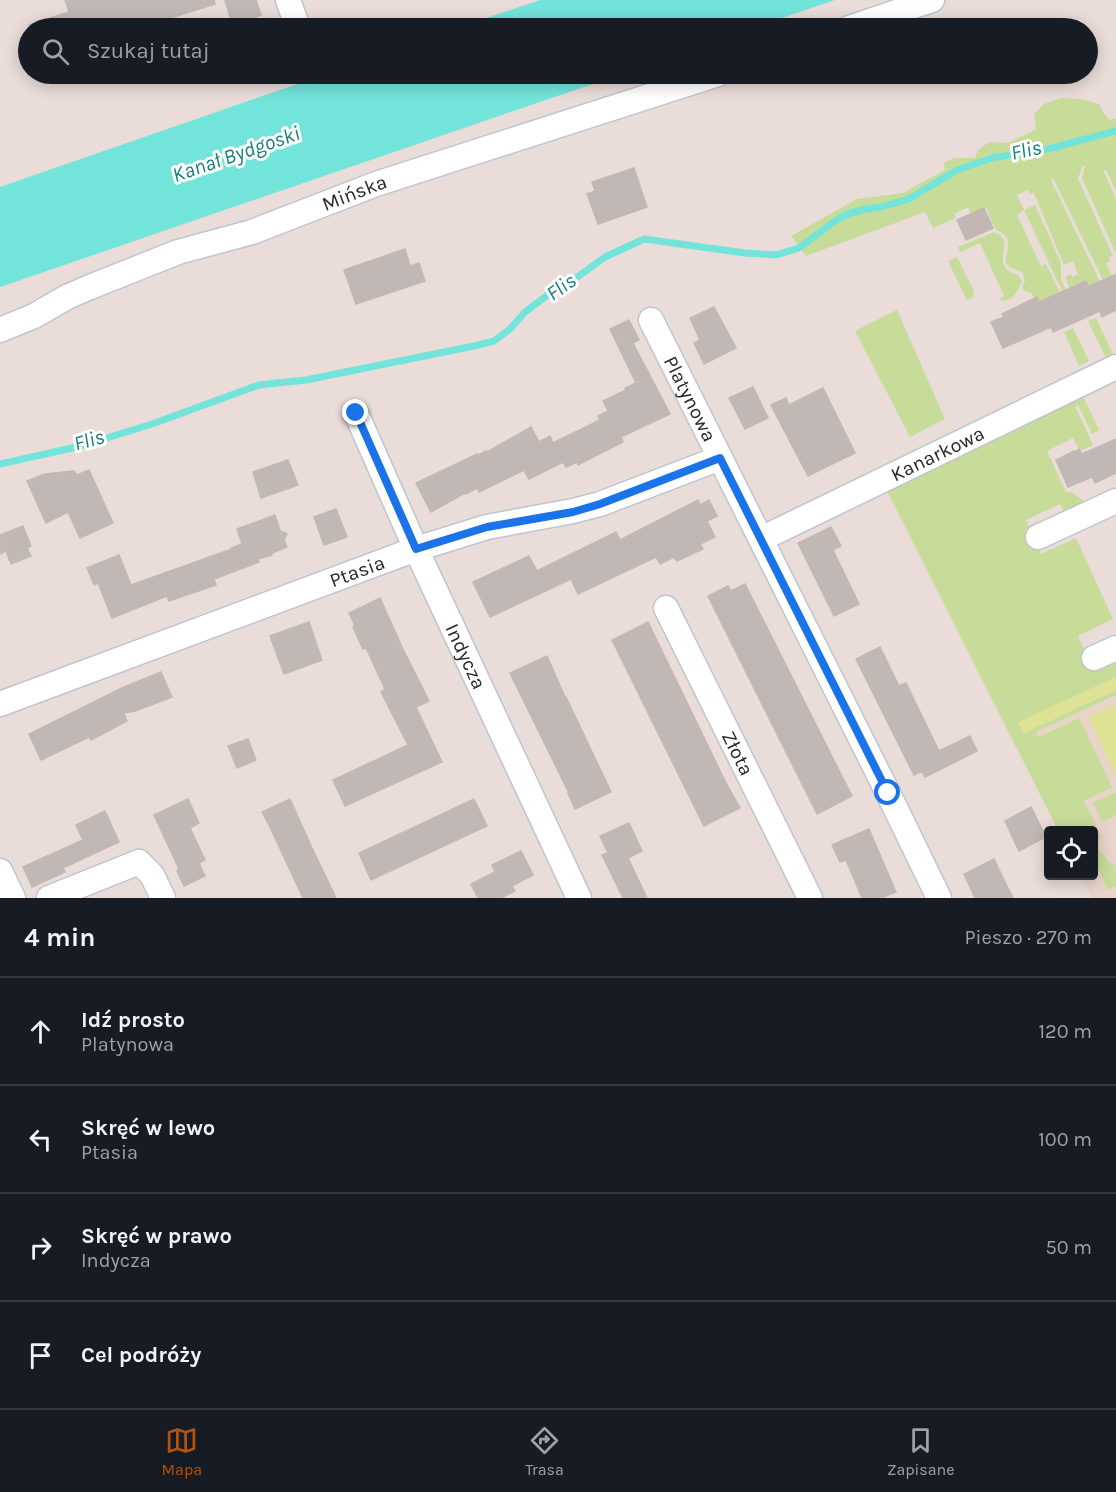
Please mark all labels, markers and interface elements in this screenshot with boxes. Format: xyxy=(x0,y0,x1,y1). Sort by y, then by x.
search box xyxy=(18,18,1098,84)
icon: search xyxy=(39,35,72,68)
text: Szukaj tutaj xyxy=(87,38,210,64)
water label: Kanał Bydgoski xyxy=(169,121,303,187)
water label: Flis xyxy=(1008,135,1044,165)
street label: Mińska xyxy=(319,170,390,215)
water label: Flis xyxy=(542,268,581,306)
street label: Platynowa xyxy=(659,352,722,445)
route end xyxy=(342,399,368,425)
street label: Kanarkowa xyxy=(887,421,988,486)
water label: Flis xyxy=(71,424,107,456)
street label: Ptasia xyxy=(326,550,388,592)
street label: Indycza xyxy=(441,620,491,693)
street label: Złota xyxy=(717,727,759,779)
route start xyxy=(874,779,900,805)
map controls xyxy=(1044,826,1098,880)
button: locate xyxy=(1044,826,1098,880)
text: 4 min xyxy=(24,922,95,953)
text: Pieszo · 270 m xyxy=(964,926,1092,949)
text: Idź prosto xyxy=(81,1007,185,1033)
icon: ahead xyxy=(24,1015,57,1048)
text: 120 m xyxy=(1038,1020,1092,1043)
text: Platynowa xyxy=(81,1033,174,1056)
text: Skręć w lewo xyxy=(81,1115,215,1141)
icon: left xyxy=(24,1123,57,1156)
text: 100 m xyxy=(1038,1128,1092,1151)
text: Ptasia xyxy=(81,1141,138,1164)
text: Skręć w prawo xyxy=(81,1223,232,1249)
icon: right xyxy=(24,1231,57,1264)
text: 50 m xyxy=(1045,1236,1092,1259)
text: Indycza xyxy=(81,1249,151,1272)
icon: arrive xyxy=(24,1339,57,1372)
text: Cel podróży xyxy=(81,1342,201,1368)
tab: Mapa xyxy=(162,1424,202,1479)
tab: Trasa xyxy=(525,1424,564,1479)
tab: Zapisane xyxy=(887,1424,954,1479)

